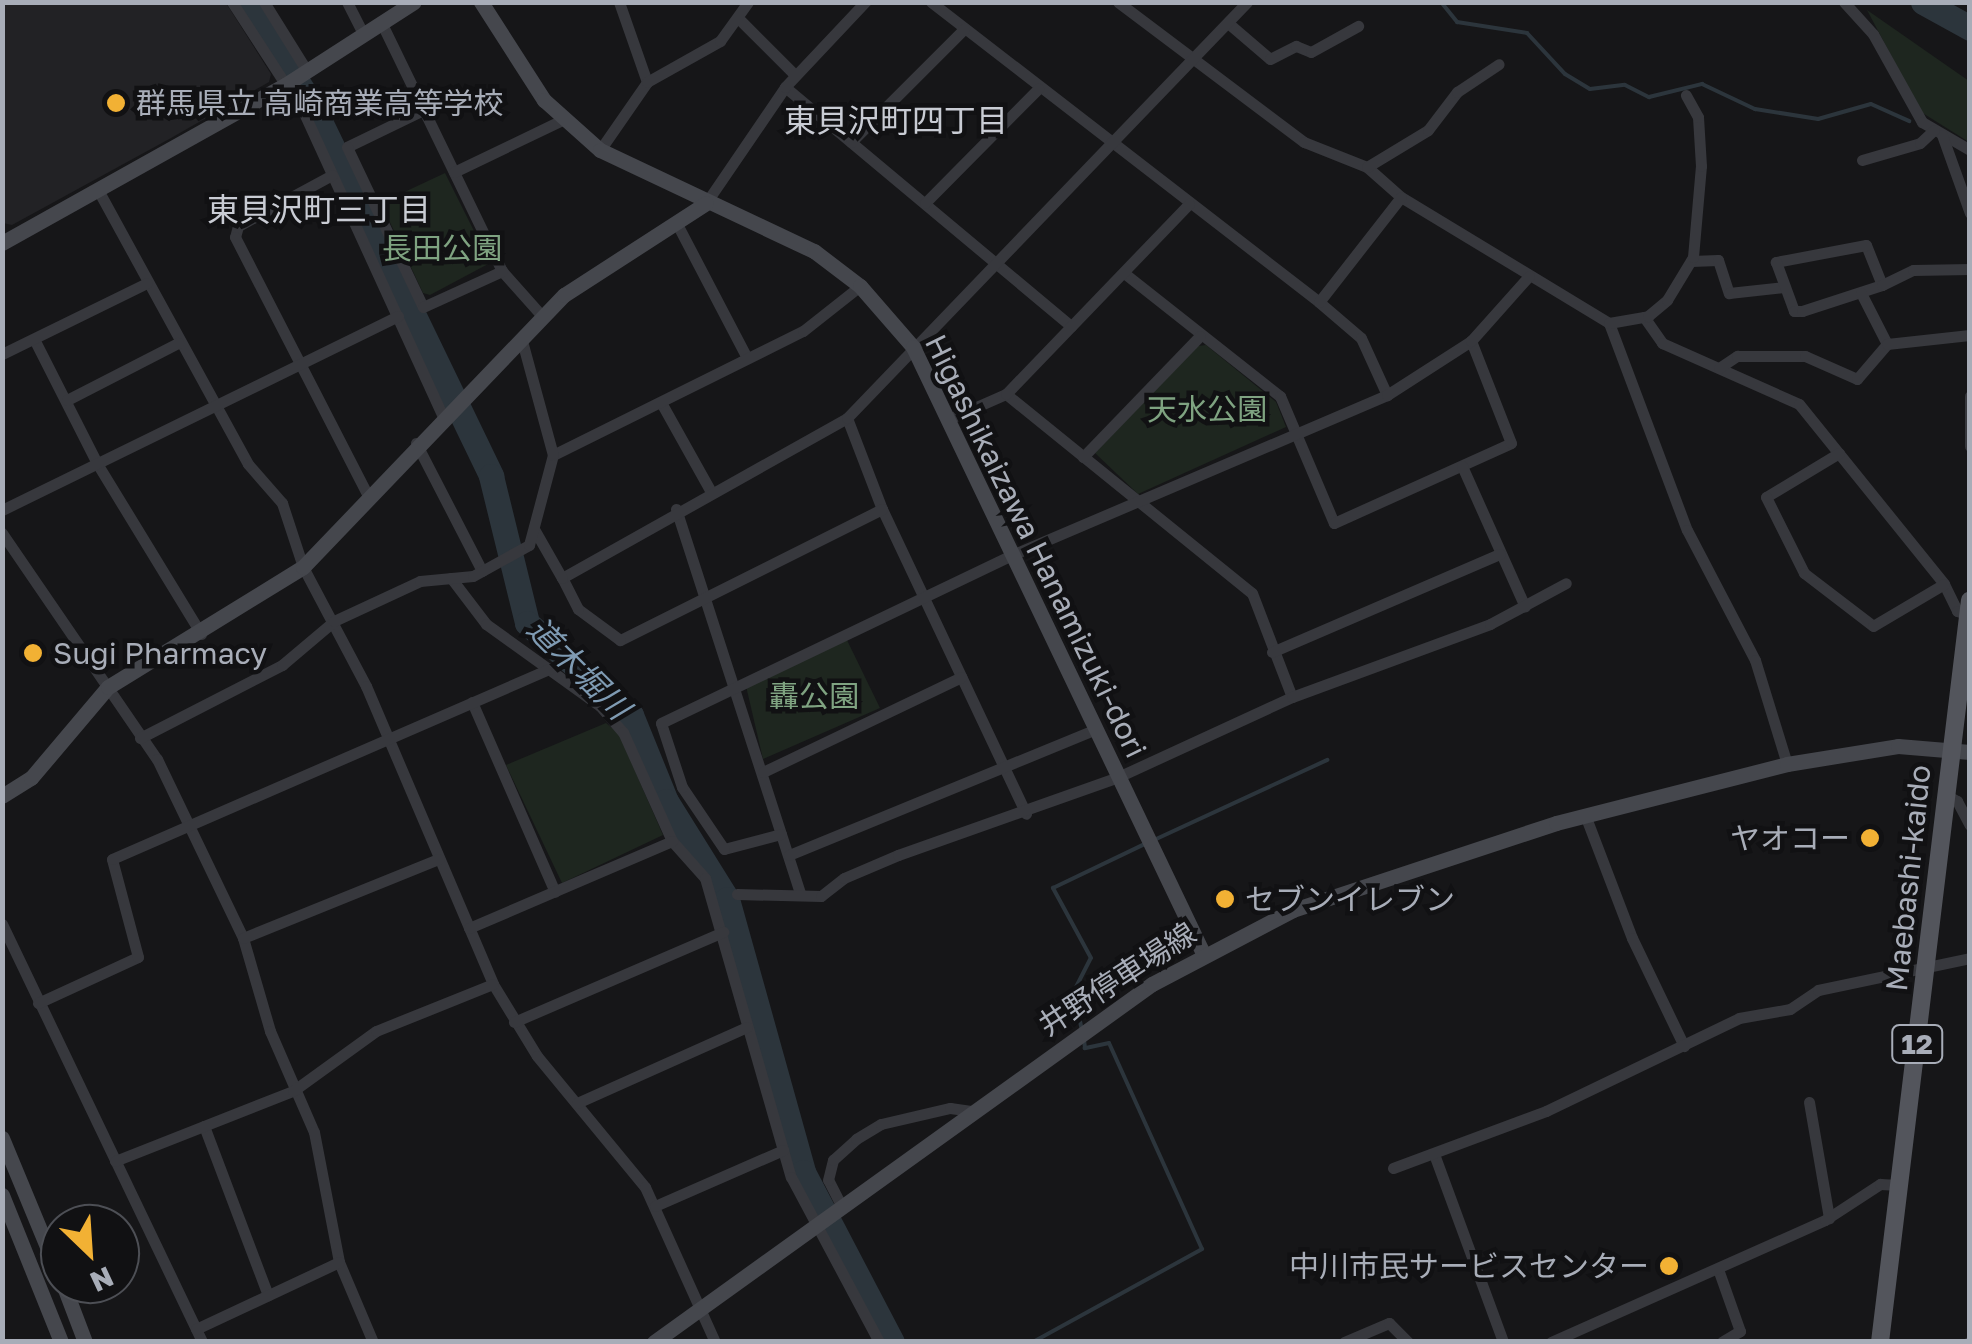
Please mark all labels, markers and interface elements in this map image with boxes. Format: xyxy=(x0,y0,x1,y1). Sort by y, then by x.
place label: 群馬県立 高崎商業高等学校 xyxy=(136,85,503,121)
marker: 群馬県立 高崎商業高等学校 xyxy=(105,92,127,114)
district label: 東貝沢町四丁目 xyxy=(784,101,1008,139)
district label: 東貝沢町三丁目 xyxy=(207,190,431,228)
park label: 長田公園 xyxy=(382,230,502,266)
street label: Higashikaizawa Hanamizuki-dori xyxy=(918,329,1154,763)
park label: 天水公園 xyxy=(1147,391,1267,427)
water label: 道木堀川 xyxy=(520,609,638,727)
place label: Sugi Pharmacy xyxy=(53,635,267,671)
marker: Sugi Pharmacy xyxy=(22,642,44,664)
park label: 轟公園 xyxy=(769,678,859,714)
street label: Maebashi-kaido xyxy=(1878,763,1938,993)
place label: ヤオコー xyxy=(1730,820,1850,856)
marker: ヤオコー xyxy=(1859,827,1881,849)
place label: セブンイレブン xyxy=(1245,881,1455,917)
marker: セブンイレブン xyxy=(1214,888,1236,910)
street label: 井野停車場線 xyxy=(1032,915,1202,1043)
road number: 12 xyxy=(1890,1021,1944,1067)
north arrow xyxy=(40,1204,140,1304)
place label: 中川市民サービスセンター xyxy=(1289,1248,1649,1284)
marker: 中川市民サービスセンター xyxy=(1658,1255,1680,1277)
text: N xyxy=(85,1260,119,1299)

